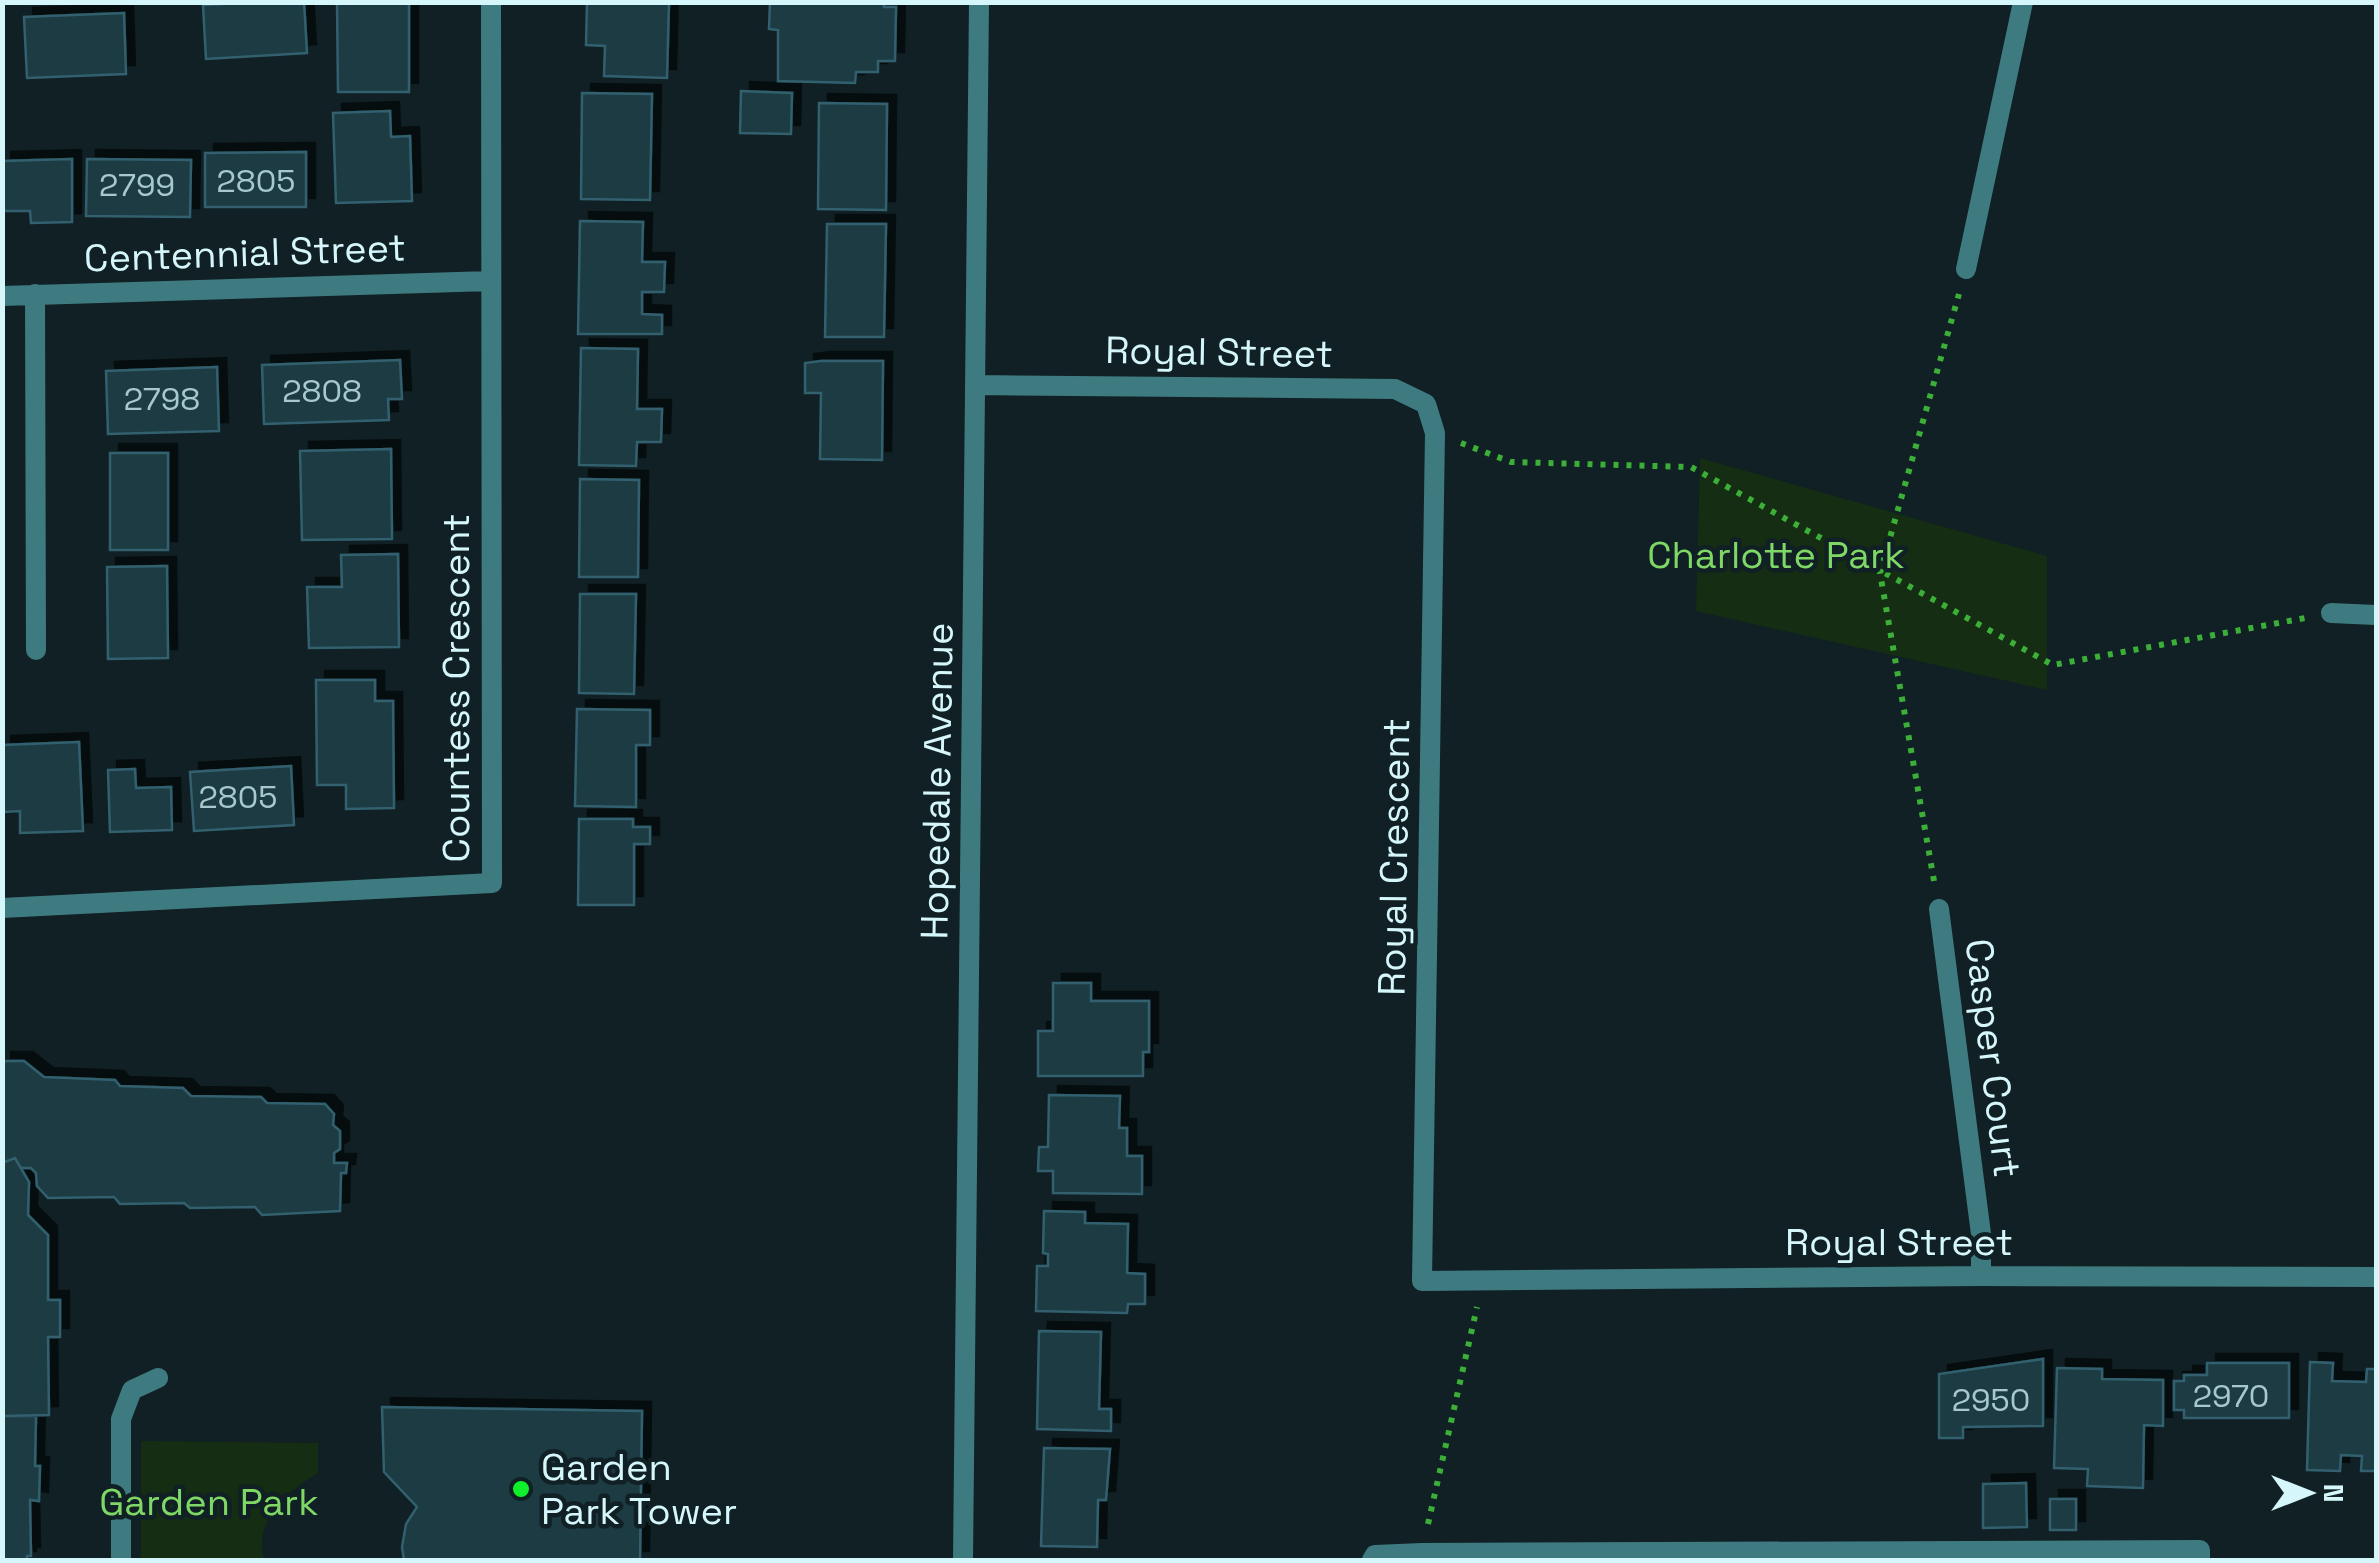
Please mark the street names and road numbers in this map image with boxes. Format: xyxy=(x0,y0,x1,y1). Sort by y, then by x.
street label: Centennial Street xyxy=(83,223,407,283)
street label: Royal Street xyxy=(1105,326,1333,378)
street label: Countess Crescent xyxy=(432,513,480,863)
street label: Hopedale Avenue xyxy=(910,622,964,940)
street label: Royal Crescent xyxy=(1368,718,1420,996)
street label: Casper Court xyxy=(1955,936,2031,1180)
street label: Royal Street xyxy=(1785,1218,2013,1266)

